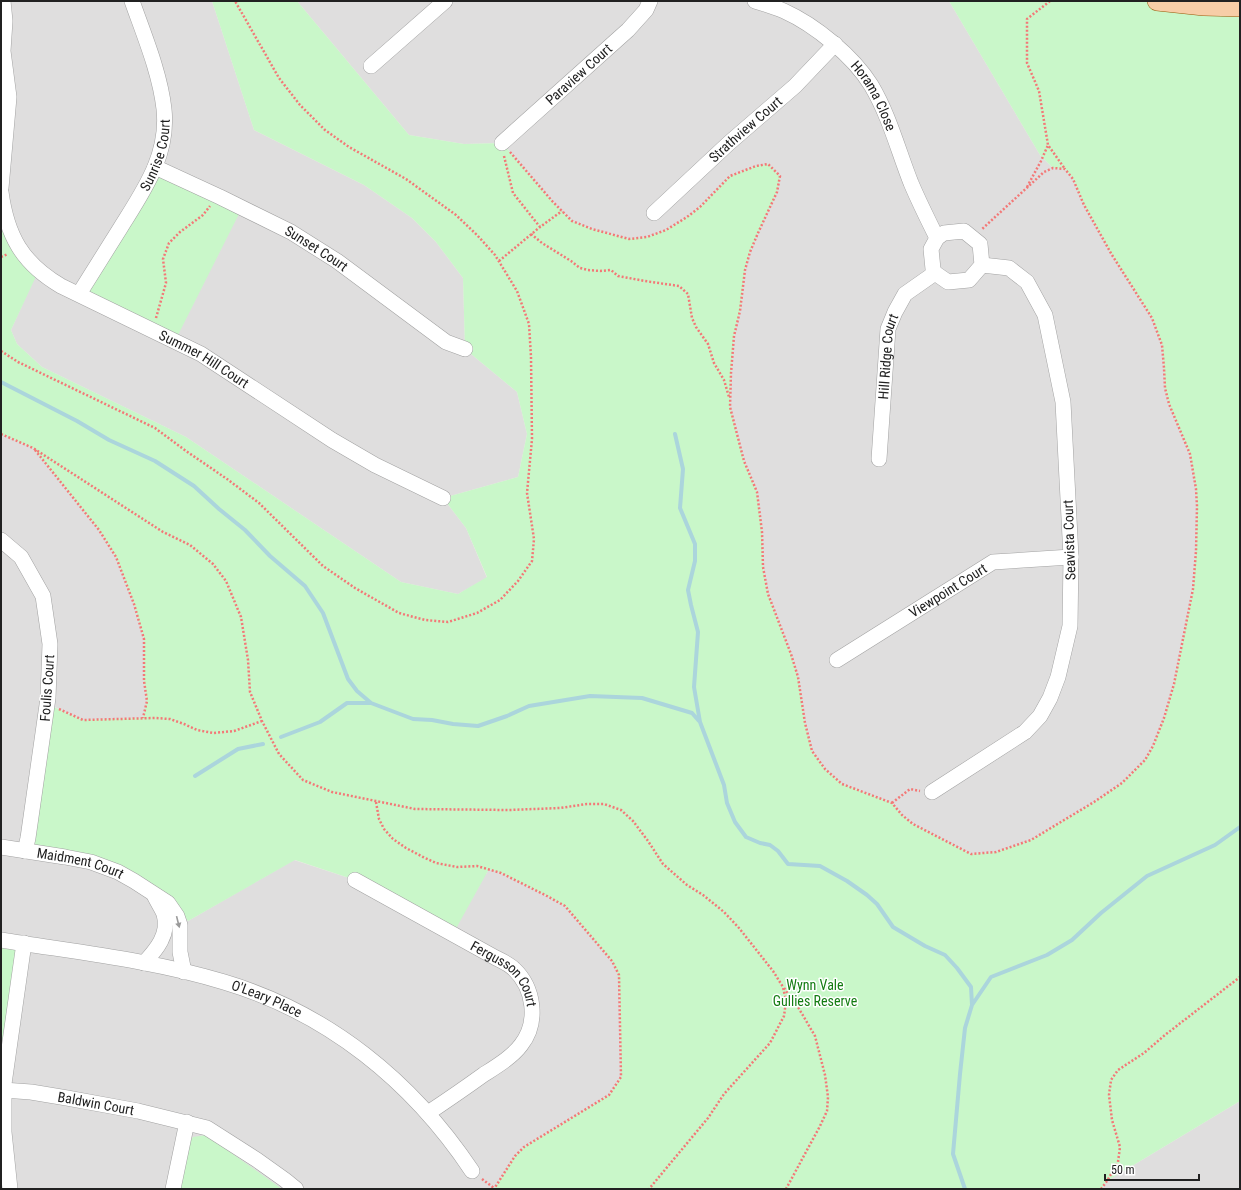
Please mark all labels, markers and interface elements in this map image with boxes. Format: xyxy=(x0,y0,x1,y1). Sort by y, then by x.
street label: Paraview Court xyxy=(542,40,615,108)
street label: Horama Close xyxy=(848,57,899,133)
street label: Strathview Court xyxy=(706,93,785,166)
street label: Sunrise Court xyxy=(137,119,173,194)
street label: Sunset Court xyxy=(282,222,351,274)
street label: Hill Ridge Court xyxy=(875,311,901,400)
street label: Summer Hill Court xyxy=(157,327,252,391)
street label: Seavista Court xyxy=(1060,499,1078,581)
street label: Viewpoint Court xyxy=(906,560,990,621)
street label: Foulis Court xyxy=(37,654,57,722)
street label: Maidment Court xyxy=(36,845,127,882)
one-way arrow xyxy=(176,916,182,929)
street label: Fergusson Court xyxy=(468,938,540,1007)
street label: O'Leary Place xyxy=(230,977,305,1021)
park label: Wynn Vale Gullies Reserve xyxy=(773,977,858,1009)
street label: Baldwin Court xyxy=(57,1089,135,1118)
scale bar xyxy=(1105,1156,1199,1182)
text: 50 m xyxy=(1111,1163,1135,1177)

